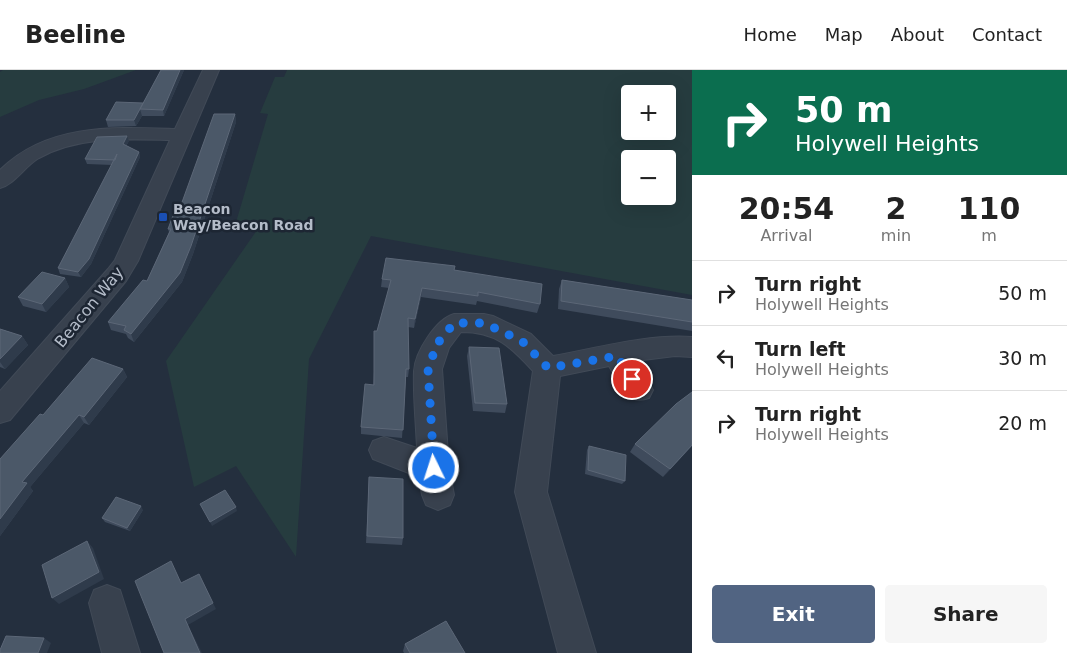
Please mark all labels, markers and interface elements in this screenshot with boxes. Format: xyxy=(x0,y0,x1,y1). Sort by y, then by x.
text: Beeline xyxy=(25,21,126,49)
text: Home xyxy=(744,24,797,45)
text: Map xyxy=(825,24,863,45)
text: About xyxy=(891,24,944,45)
text: Contact xyxy=(972,24,1042,45)
map controls xyxy=(621,85,676,205)
button: + xyxy=(621,85,676,140)
icon: right xyxy=(712,90,777,155)
text: 50 m xyxy=(795,90,892,130)
text: Holywell Heights xyxy=(795,131,979,156)
button: − xyxy=(621,150,676,205)
text: 20:54 xyxy=(739,191,834,226)
text: 2 xyxy=(885,191,906,226)
text: 110 xyxy=(958,191,1020,226)
place label: Beacon Way/Beacon Road xyxy=(173,201,313,233)
marker: Beacon Way/Beacon Road xyxy=(157,211,169,223)
text: Arrival xyxy=(760,226,812,245)
text: min xyxy=(881,226,911,245)
text: m xyxy=(981,226,997,245)
street label: Beacon Way xyxy=(51,263,127,351)
text: Turn right xyxy=(755,273,861,295)
icon: right xyxy=(712,279,740,307)
text: 50 m xyxy=(998,282,1047,304)
text: Holywell Heights xyxy=(755,295,889,314)
text: Turn left xyxy=(755,338,846,360)
icon: left xyxy=(712,344,740,372)
text: 30 m xyxy=(998,347,1047,369)
pin xyxy=(611,358,653,400)
text: Holywell Heights xyxy=(755,360,889,379)
icon: arrive xyxy=(618,365,646,393)
text: Turn right xyxy=(755,403,861,425)
icon: right xyxy=(712,409,740,437)
text: 20 m xyxy=(998,412,1047,434)
text: Holywell Heights xyxy=(755,425,889,444)
position arrow xyxy=(407,441,459,493)
button: Exit xyxy=(712,585,875,643)
button: Share xyxy=(885,585,1047,643)

